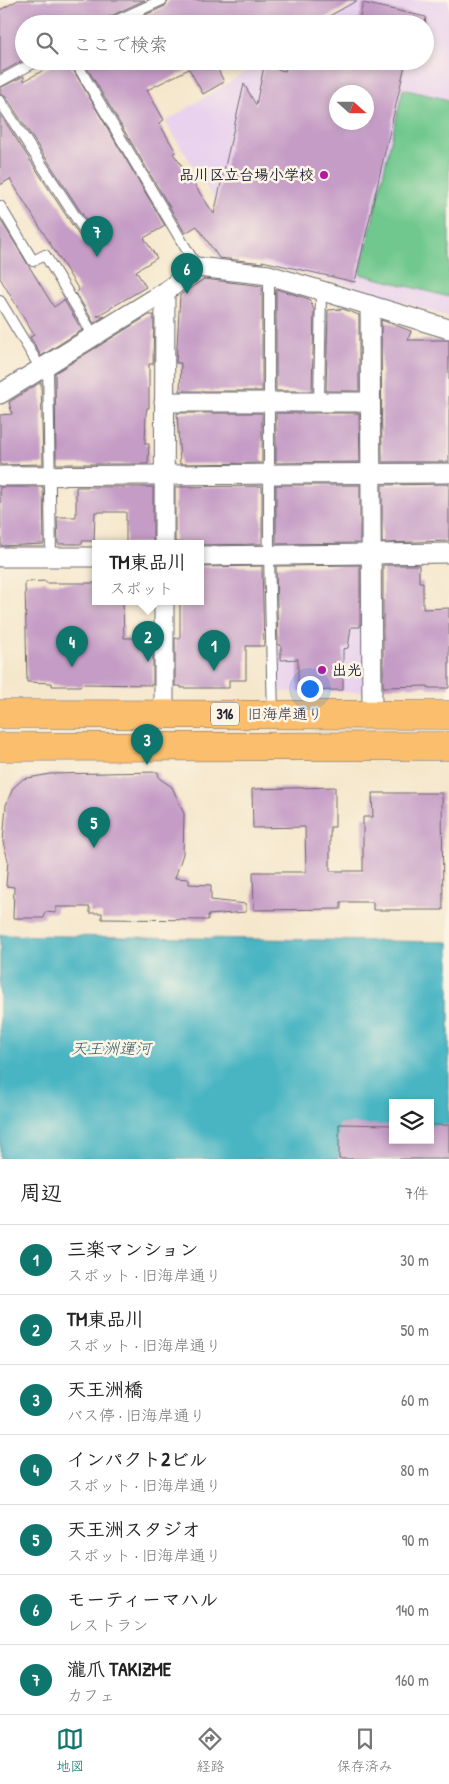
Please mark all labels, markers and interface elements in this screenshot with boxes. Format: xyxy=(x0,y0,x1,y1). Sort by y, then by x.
search box xyxy=(15,15,434,70)
icon: search xyxy=(33,29,61,57)
text: ここで検索 xyxy=(73,31,168,57)
north arrow xyxy=(329,85,374,130)
place label: 品川区立台場小学校 xyxy=(179,164,314,185)
marker: 品川区立台場小学校 xyxy=(318,169,330,181)
pin: 7 xyxy=(81,216,113,257)
pin: 6 xyxy=(171,253,203,294)
popup xyxy=(92,540,204,605)
text: TM東品川 xyxy=(109,549,187,575)
text: スポット xyxy=(109,577,173,599)
pin: 2 xyxy=(132,621,164,662)
pin: 4 xyxy=(56,626,88,667)
pin: 1 xyxy=(198,630,230,671)
place label: 出光 xyxy=(332,659,362,680)
marker: 出光 xyxy=(316,664,328,676)
your location xyxy=(297,676,323,702)
road number: 316 xyxy=(211,702,239,726)
street label: 旧海岸通り xyxy=(247,703,323,724)
pin: 3 xyxy=(131,724,163,765)
pin: 5 xyxy=(78,807,110,848)
water label: 天王洲運河 xyxy=(71,1037,153,1059)
map controls xyxy=(389,1099,434,1144)
button: layers xyxy=(389,1099,434,1144)
text: 周辺 xyxy=(20,1178,62,1207)
text: 7件 xyxy=(405,1182,429,1204)
text: 三楽マンション xyxy=(67,1236,198,1262)
text: 1 xyxy=(33,1249,39,1271)
text: 30 m xyxy=(400,1249,429,1271)
text: スポット · 旧海岸通り xyxy=(67,1264,222,1286)
text: TM東品川 xyxy=(67,1306,144,1332)
text: 2 xyxy=(32,1319,40,1341)
text: 50 m xyxy=(401,1319,429,1341)
text: スポット · 旧海岸通り xyxy=(67,1334,222,1356)
text: 天王洲橋 xyxy=(67,1376,143,1402)
text: 3 xyxy=(32,1389,40,1411)
text: 60 m xyxy=(401,1389,429,1411)
text: バス停 · 旧海岸通り xyxy=(67,1404,206,1426)
text: インパクト2ビル xyxy=(67,1446,208,1472)
text: 4 xyxy=(33,1459,39,1481)
text: 80 m xyxy=(400,1459,429,1481)
text: スポット · 旧海岸通り xyxy=(67,1474,222,1496)
text: 天王洲スタジオ xyxy=(67,1516,200,1542)
text: 5 xyxy=(33,1529,39,1551)
text: 90 m xyxy=(401,1529,429,1551)
text: スポット · 旧海岸通り xyxy=(67,1544,222,1566)
text: モーティーマハル xyxy=(67,1586,219,1612)
text: 6 xyxy=(33,1599,39,1621)
text: 140 m xyxy=(395,1599,429,1621)
text: レストラン xyxy=(67,1614,148,1636)
text: 瀧爪 TAKIZME xyxy=(67,1656,171,1682)
text: 7 xyxy=(32,1669,40,1691)
text: 160 m xyxy=(395,1669,429,1691)
text: カフェ xyxy=(67,1684,115,1706)
tab: 地図 xyxy=(56,1725,84,1775)
tab: 経路 xyxy=(196,1725,224,1775)
tab: 保存済み xyxy=(337,1725,393,1775)

